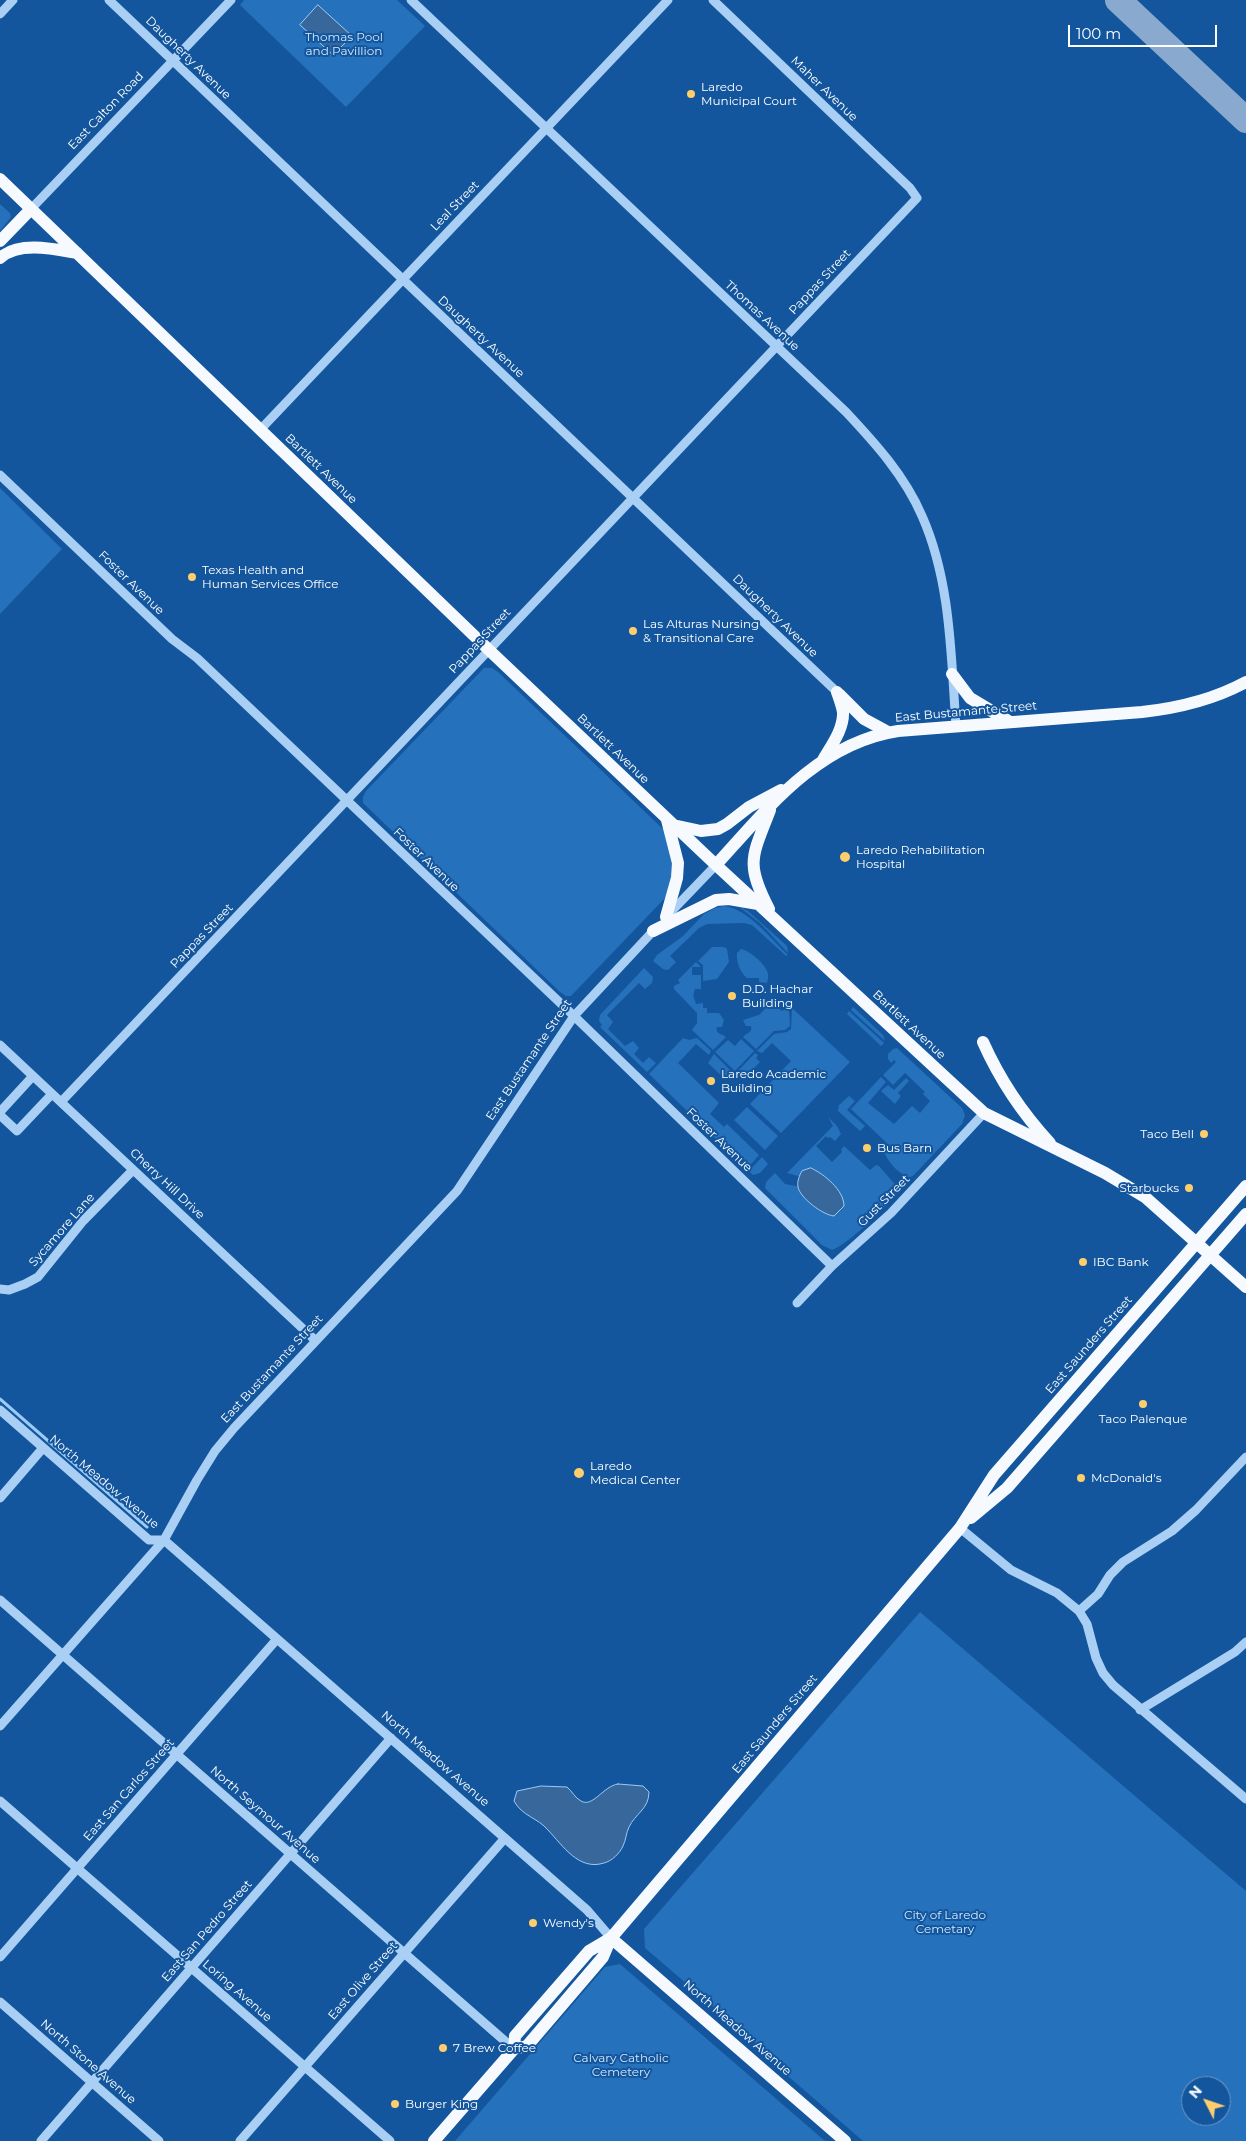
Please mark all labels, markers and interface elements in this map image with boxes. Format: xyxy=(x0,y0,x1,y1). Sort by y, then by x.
street label: Daugherty Avenue xyxy=(142,14,234,102)
scale bar xyxy=(1071,15,1220,47)
text: 100 m xyxy=(1076,24,1121,43)
park label: Thomas Pool and Pavillion xyxy=(305,30,383,58)
street label: Maher Avenue xyxy=(788,54,860,124)
street label: East Calton Road xyxy=(65,69,147,153)
place label: Laredo Municipal Court xyxy=(701,80,797,108)
marker: Laredo Municipal Court xyxy=(685,88,697,100)
street label: Leal Street xyxy=(428,178,482,234)
street label: Pappas Street xyxy=(786,246,854,318)
street label: Thomas Avenue xyxy=(722,278,802,354)
street label: Daugherty Avenue xyxy=(435,293,527,381)
street label: Bartlett Avenue xyxy=(282,431,360,507)
street label: Foster Avenue xyxy=(95,548,167,618)
place label: Texas Health and Human Services Office xyxy=(202,563,338,591)
marker: Texas Health and Human Services Office xyxy=(186,571,198,583)
street label: Daugherty Avenue xyxy=(729,572,821,660)
street label: Pappas Street xyxy=(446,605,514,677)
place label: Las Alturas Nursing & Transitional Care xyxy=(643,617,759,645)
marker: Las Alturas Nursing & Transitional Care xyxy=(627,625,639,637)
street label: East Bustamante Street xyxy=(894,699,1038,725)
street label: Bartlett Avenue xyxy=(574,711,652,787)
street label: Foster Avenue xyxy=(390,825,462,895)
place label: Laredo Rehabilitation Hospital xyxy=(856,843,985,871)
marker: Laredo Rehabilitation Hospital xyxy=(838,850,852,864)
street label: Pappas Street xyxy=(168,901,236,971)
place label: D.D. Hachar Building xyxy=(742,982,813,1010)
street label: Bartlett Avenue xyxy=(870,988,948,1062)
marker: D.D. Hachar Building xyxy=(726,990,738,1002)
street label: East Bustamante Street xyxy=(483,997,575,1123)
place label: Laredo Academic Building xyxy=(721,1067,826,1095)
marker: Laredo Academic Building xyxy=(705,1075,717,1087)
street label: Foster Avenue xyxy=(683,1105,755,1175)
place label: Taco Bell xyxy=(1140,1127,1194,1141)
marker: Taco Bell xyxy=(1198,1128,1210,1140)
place label: Bus Barn xyxy=(877,1141,932,1155)
marker: Bus Barn xyxy=(861,1142,873,1154)
street label: Cherry Hill Drive xyxy=(127,1146,207,1222)
street label: Gust Street xyxy=(855,1172,913,1230)
place label: Starbucks xyxy=(1119,1181,1179,1195)
marker: Starbucks xyxy=(1183,1182,1195,1194)
street label: Sycamore Lane xyxy=(26,1190,98,1270)
place label: IBC Bank xyxy=(1093,1255,1149,1269)
marker: IBC Bank xyxy=(1077,1256,1089,1268)
street label: East Saunders Street xyxy=(1043,1293,1135,1397)
street label: East Bustamante Street xyxy=(218,1312,326,1426)
marker: Taco Palenque xyxy=(1137,1398,1149,1410)
place label: Taco Palenque xyxy=(1099,1412,1187,1426)
street label: North Meadow Avenue xyxy=(46,1432,162,1532)
place label: Laredo Medical Center xyxy=(590,1459,681,1487)
marker: Laredo Medical Center xyxy=(572,1466,586,1480)
place label: McDonald's xyxy=(1091,1471,1161,1485)
marker: McDonald's xyxy=(1075,1472,1087,1484)
street label: East Saunders Street xyxy=(729,1672,821,1776)
street label: North Meadow Avenue xyxy=(378,1708,492,1810)
street label: East San Carlos Street xyxy=(81,1736,177,1844)
street label: North Seymour Avenue xyxy=(207,1763,323,1867)
street label: East San Pedro Street xyxy=(159,1877,255,1985)
park label: City of Laredo Cemetary xyxy=(904,1908,986,1936)
place label: Wendy's xyxy=(543,1916,594,1930)
marker: Wendy's xyxy=(527,1917,539,1929)
street label: East Olive Street xyxy=(325,1939,401,2023)
street label: Loring Avenue xyxy=(199,1957,275,2025)
street label: North Meadow Avenue xyxy=(680,1977,794,2079)
street label: North Stone Avenue xyxy=(37,2017,139,2107)
place label: 7 Brew Coffee xyxy=(453,2041,536,2055)
marker: 7 Brew Coffee xyxy=(437,2042,449,2054)
park label: Calvary Catholic Cemetery xyxy=(573,2051,669,2079)
north arrow xyxy=(1181,2076,1231,2126)
text: N xyxy=(1185,2082,1206,2102)
place label: Burger King xyxy=(405,2097,478,2111)
marker: Burger King xyxy=(389,2098,401,2110)

